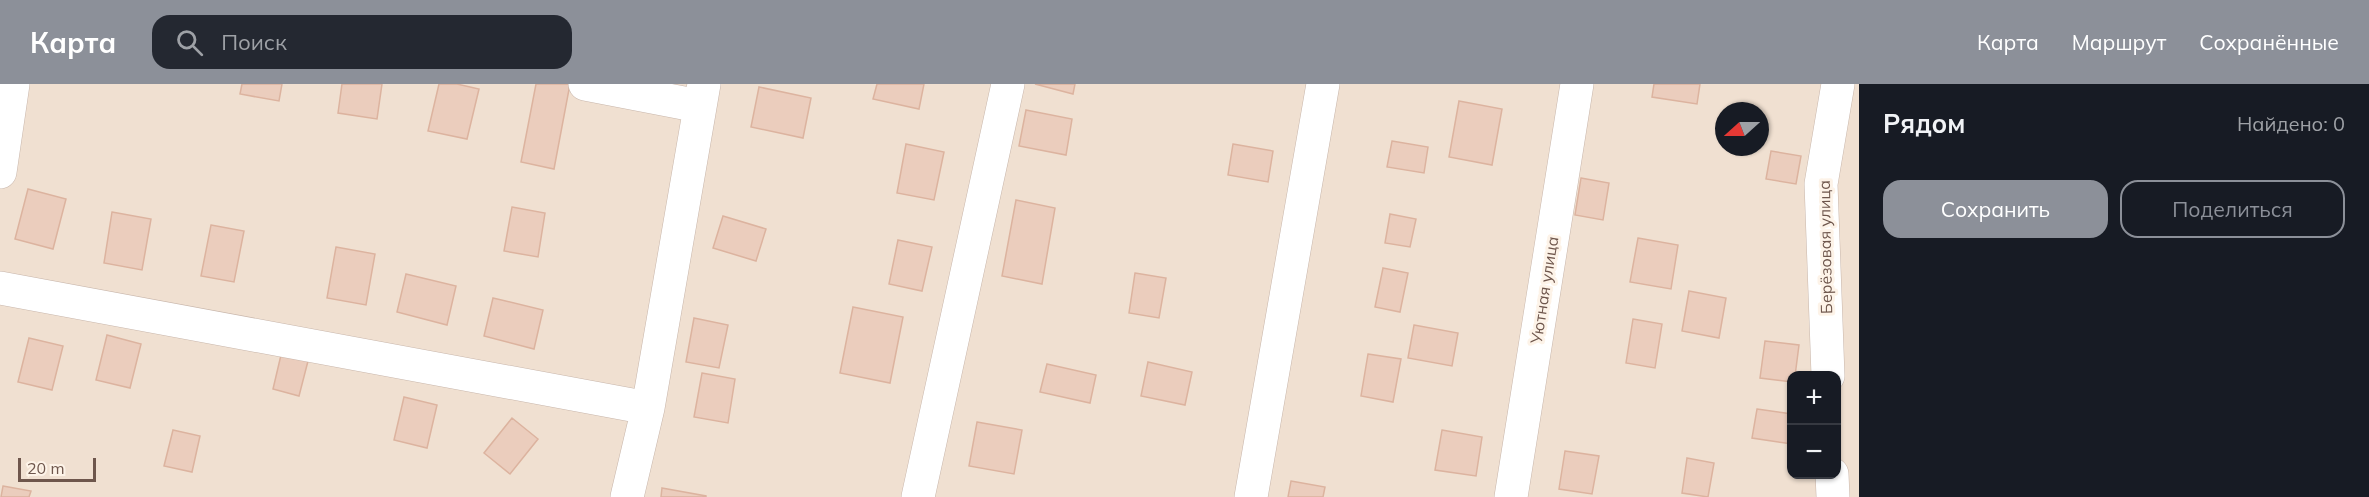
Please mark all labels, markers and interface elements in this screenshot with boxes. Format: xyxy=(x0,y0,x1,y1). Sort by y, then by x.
search box xyxy=(152,15,572,69)
text: Карта xyxy=(30,25,116,60)
icon: search xyxy=(173,26,206,59)
text: Поиск xyxy=(221,28,287,56)
text: Карта xyxy=(1977,29,2039,55)
text: Маршрут xyxy=(2072,29,2166,55)
text: Сохранённые xyxy=(2199,29,2339,55)
north arrow xyxy=(1715,102,1769,156)
text: Рядом xyxy=(1883,107,1966,140)
text: Найдено: 0 xyxy=(2237,111,2345,136)
street label: Берёзовая улица xyxy=(1814,180,1836,314)
button: Сохранить xyxy=(1883,180,2108,238)
button: Поделиться xyxy=(2120,180,2345,238)
street label: Уютная улица xyxy=(1525,235,1562,346)
map controls xyxy=(1787,371,1841,479)
button: + xyxy=(1787,371,1841,425)
button: − xyxy=(1787,425,1841,479)
scale bar xyxy=(18,455,96,482)
text: 20 m xyxy=(27,458,64,478)

